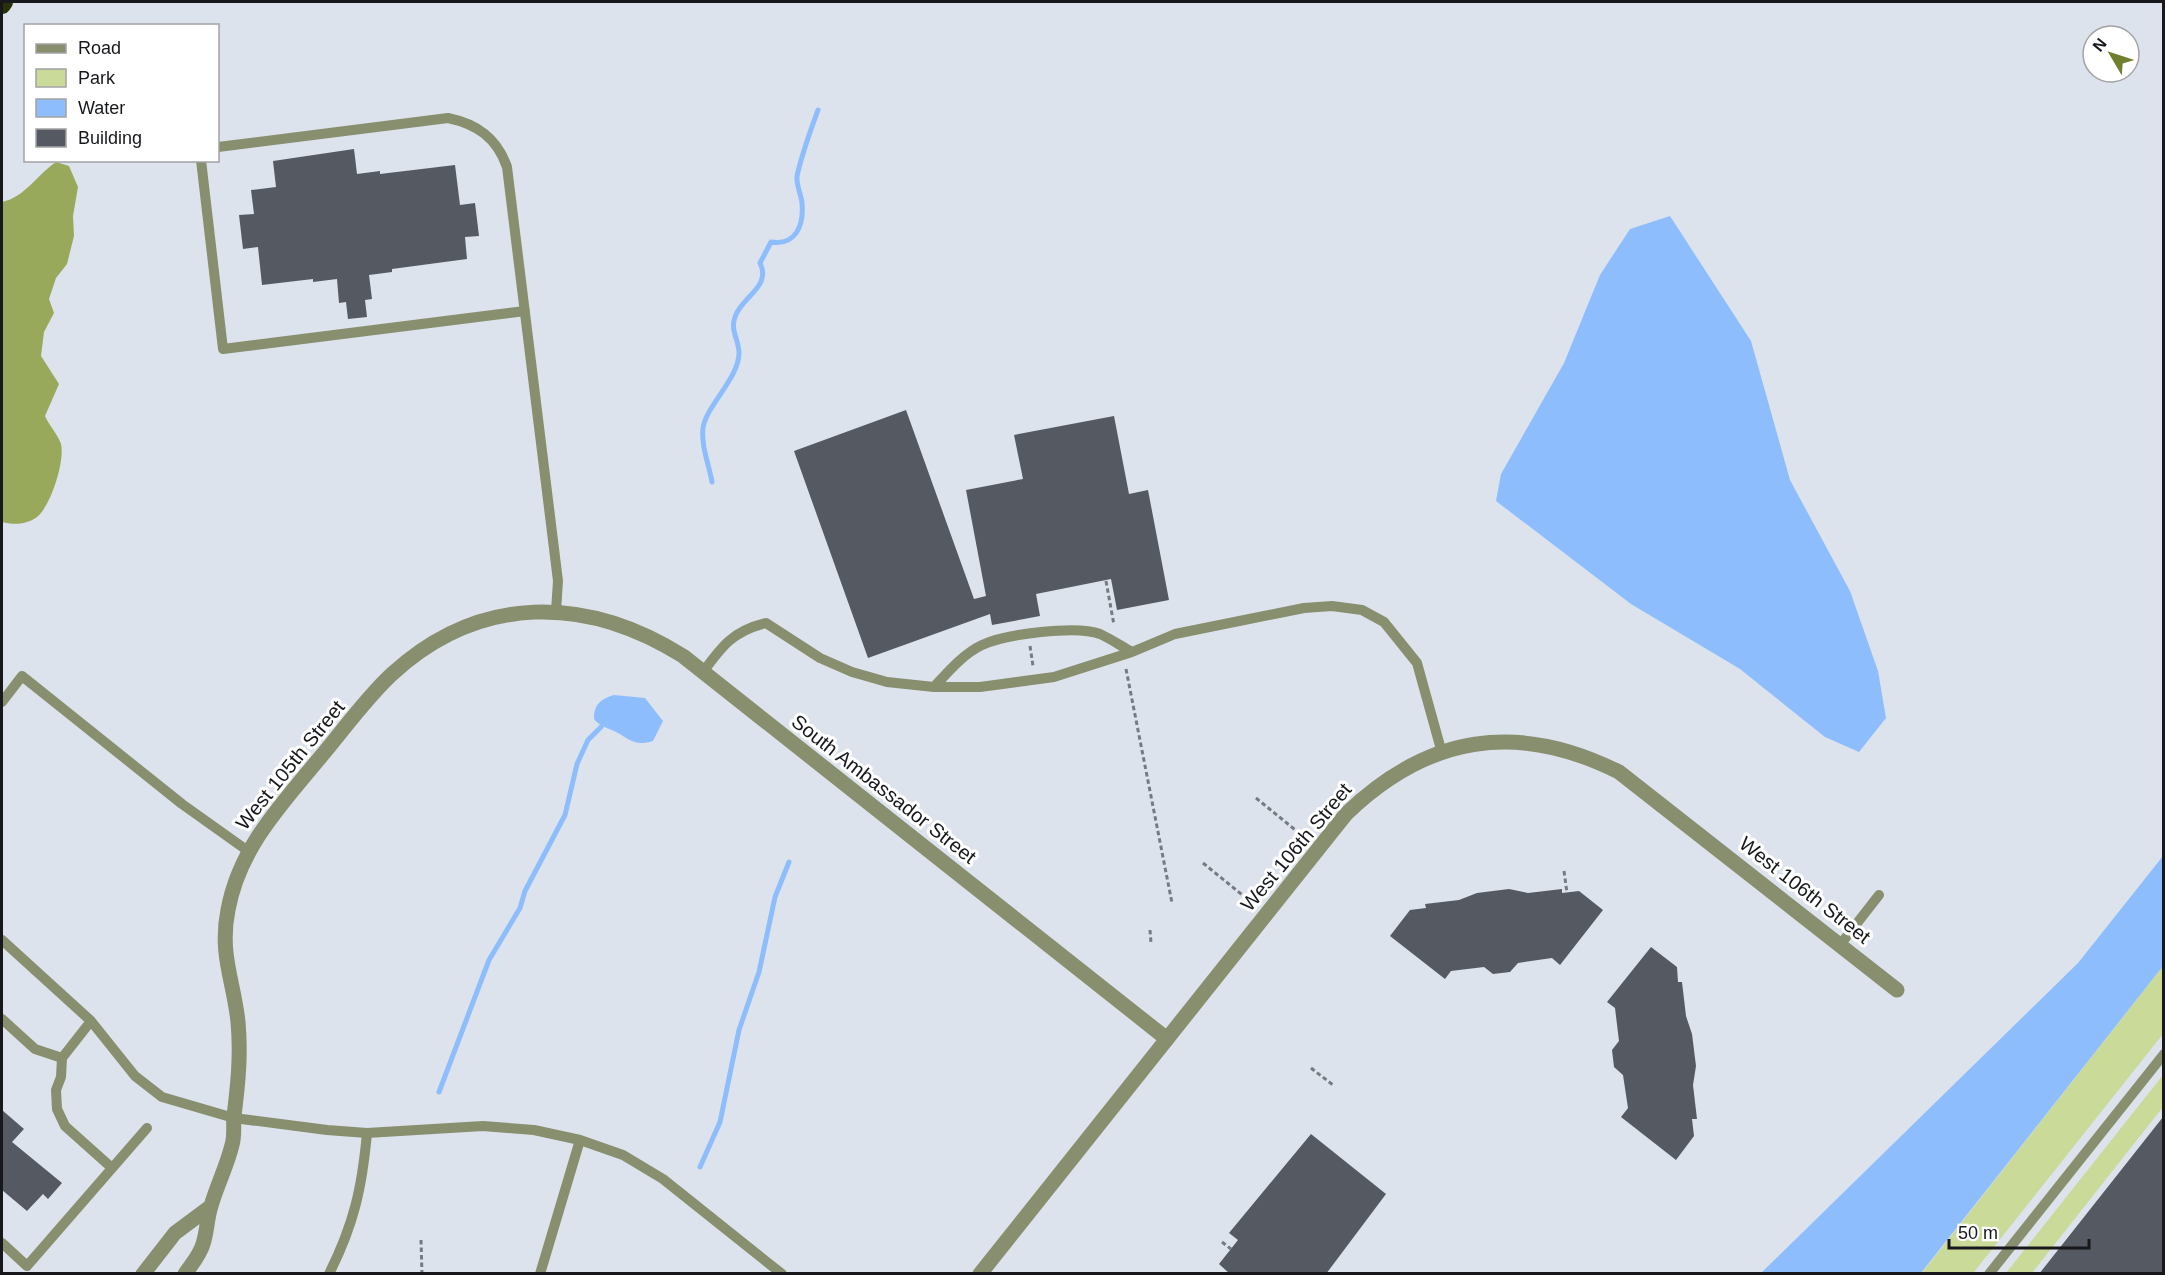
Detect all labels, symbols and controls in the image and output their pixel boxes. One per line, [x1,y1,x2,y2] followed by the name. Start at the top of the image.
[24,24,219,162] legend
[2081,24,2141,84] north arrow
[2089,35,2110,55] text: N
[78,38,121,58] text: Road
[78,68,116,88] text: Park
[78,98,125,118] text: Water
[78,128,142,148] text: Building
[231,696,349,834] street label: West 105th Street
[787,710,981,868] street label: South Ambassador Street
[1236,778,1356,915] street label: West 106th Street
[1735,832,1875,948] street label: West 106th Street
[1949,1212,2088,1250] scale bar
[1958,1223,1998,1243] text: 50 m

